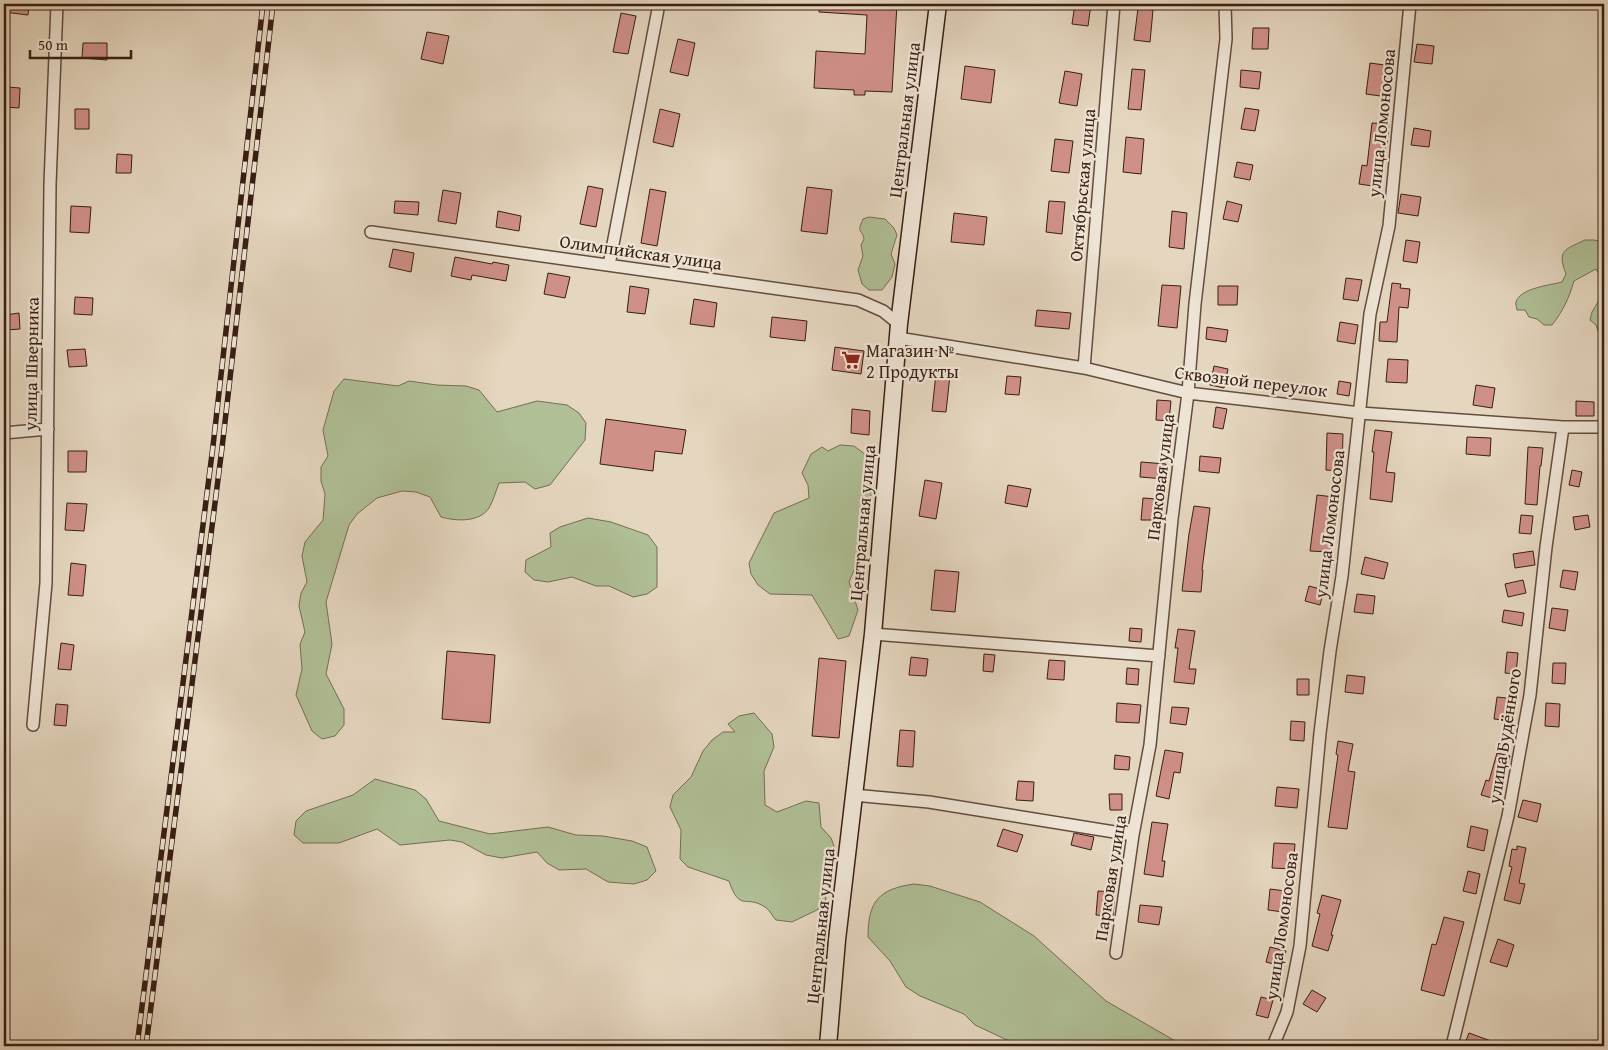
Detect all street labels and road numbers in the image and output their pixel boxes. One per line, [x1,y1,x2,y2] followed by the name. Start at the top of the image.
[881,40,927,199] street label: Центральная улица
[1360,47,1402,200] street label: улица Ломоносова
[1062,107,1102,263] street label: Октябрьская улица
[558,227,724,277] street label: Олимпийская улица
[16,297,46,432] street label: улица Шверника
[1173,358,1329,404] street label: Сквозной переулок
[1139,412,1181,542] street label: Парковая улица
[842,443,882,602] street label: Центральная улица
[1306,448,1352,601] street label: улица Ломоносова
[1480,666,1528,807] street label: улица Будённого
[1087,813,1133,943] street label: Парковая улица
[798,846,842,1005] street label: Центральная улица
[1257,850,1305,1003] street label: улица Ломоносова

